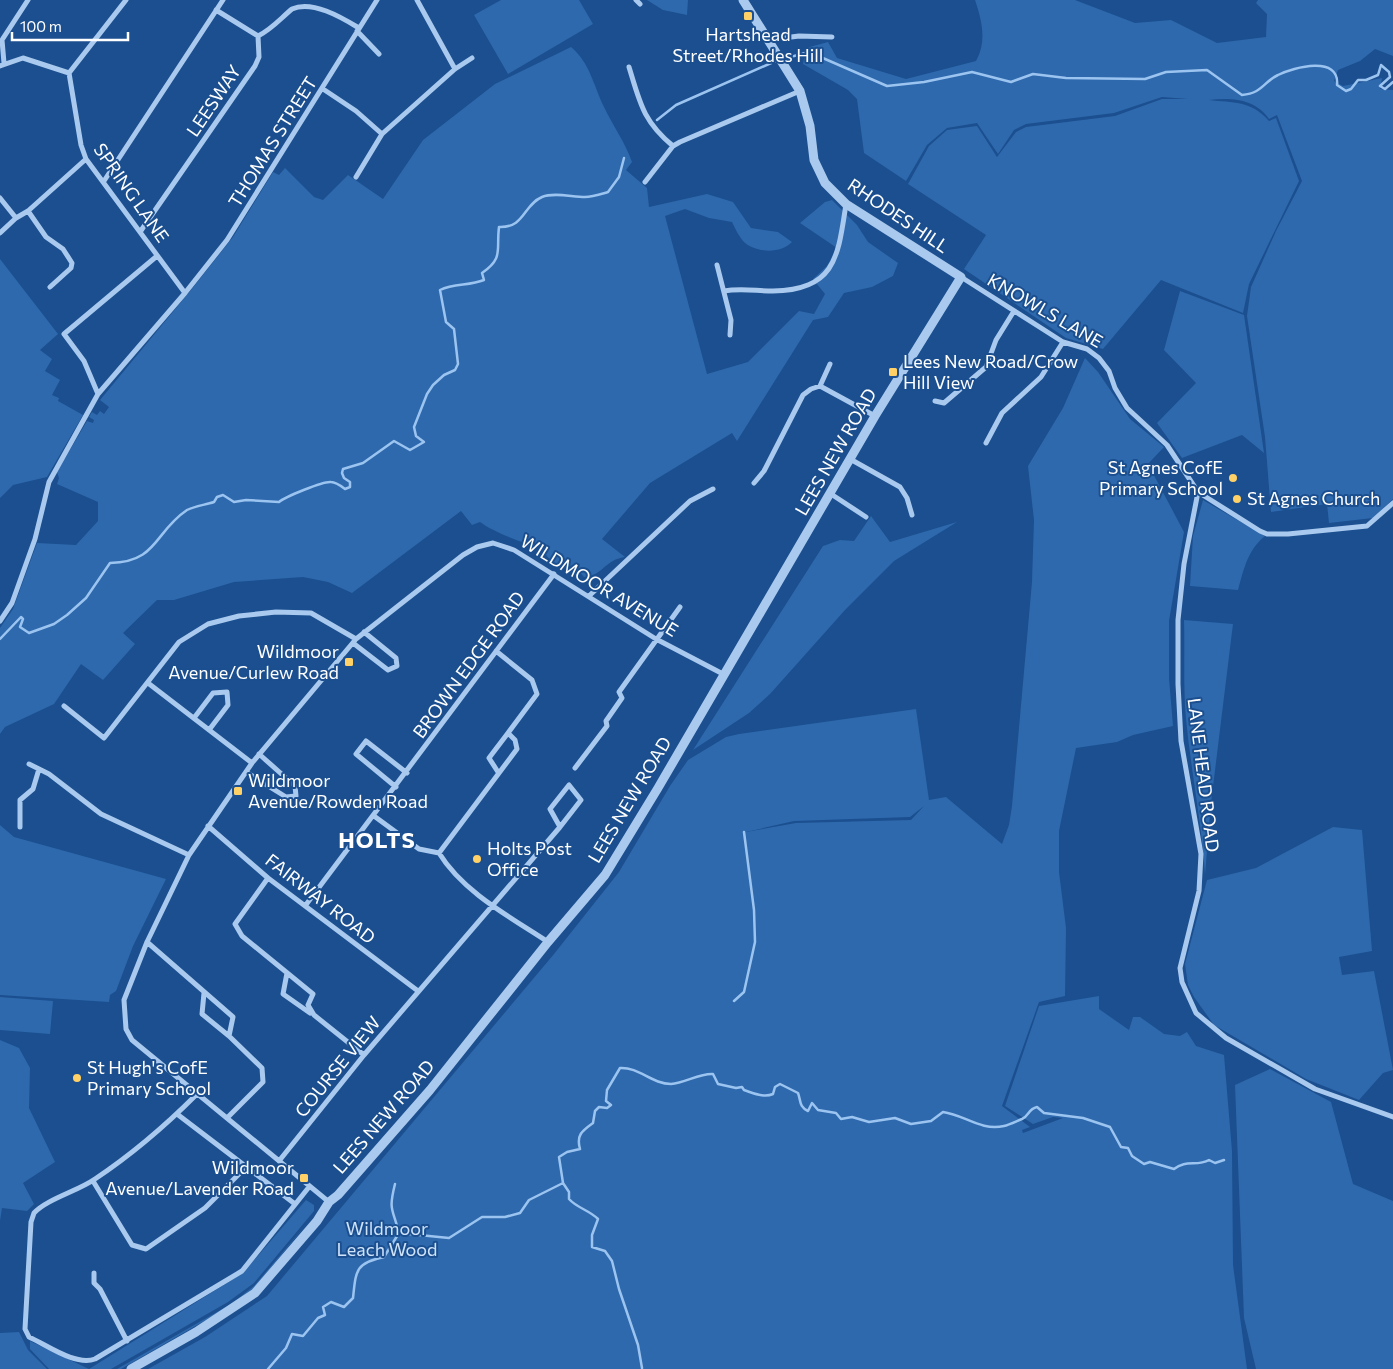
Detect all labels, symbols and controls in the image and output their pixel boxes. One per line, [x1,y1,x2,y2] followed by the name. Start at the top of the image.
[12,10,129,42] scale bar
[742,10,754,22] marker: Hartshead Street/Rhodes Hill
[20,17,62,35] text: 100 m
[673,23,823,66] place label: Hartshead Street/Rhodes Hill
[181,60,245,140] street label: LEESWAY
[223,72,321,211] street label: THOMAS STREET
[90,139,174,246] street label: SPRING LANE
[844,173,953,257] street label: RHODES HILL
[984,268,1107,352] street label: KNOWLS LANE
[903,350,1078,393] place label: Lees New Road/Crow Hill View
[887,366,899,378] marker: Lees New Road/Crow Hill View
[790,384,881,519] street label: LEES NEW ROAD
[1099,456,1223,499] place label: St Agnes CofE Primary School
[1227,472,1239,484] marker: St Agnes CofE Primary School
[1247,487,1380,509] place label: St Agnes Church
[1231,493,1243,505] marker: St Agnes Church
[517,529,682,641] street label: WILDMOOR AVENUE
[408,587,529,742] street label: BROWN EDGE ROAD
[168,640,339,683] place label: Wildmoor Avenue/Curlew Road
[343,656,355,668] marker: Wildmoor Avenue/Curlew Road
[1184,696,1224,853] street label: LANE HEAD ROAD
[583,732,675,867] street label: LEES NEW ROAD
[248,769,428,812] place label: Wildmoor Avenue/Rowden Road
[232,785,244,797] marker: Wildmoor Avenue/Rowden Road
[338,826,416,853] district label: HOLTS
[487,837,572,880] place label: Holts Post Office
[261,848,380,948] street label: FAIRWAY ROAD
[471,853,483,865] marker: Holts Post Office
[290,1012,385,1121] street label: COURSE VIEW
[328,1055,439,1178] street label: LEES NEW ROAD
[87,1056,211,1099] place label: St Hugh's CofE Primary School
[71,1072,83,1084] marker: St Hugh's CofE Primary School
[105,1156,294,1199] place label: Wildmoor Avenue/Lavender Road
[298,1172,310,1184] marker: Wildmoor Avenue/Lavender Road
[337,1217,437,1260] park label: Wildmoor Leach Wood

